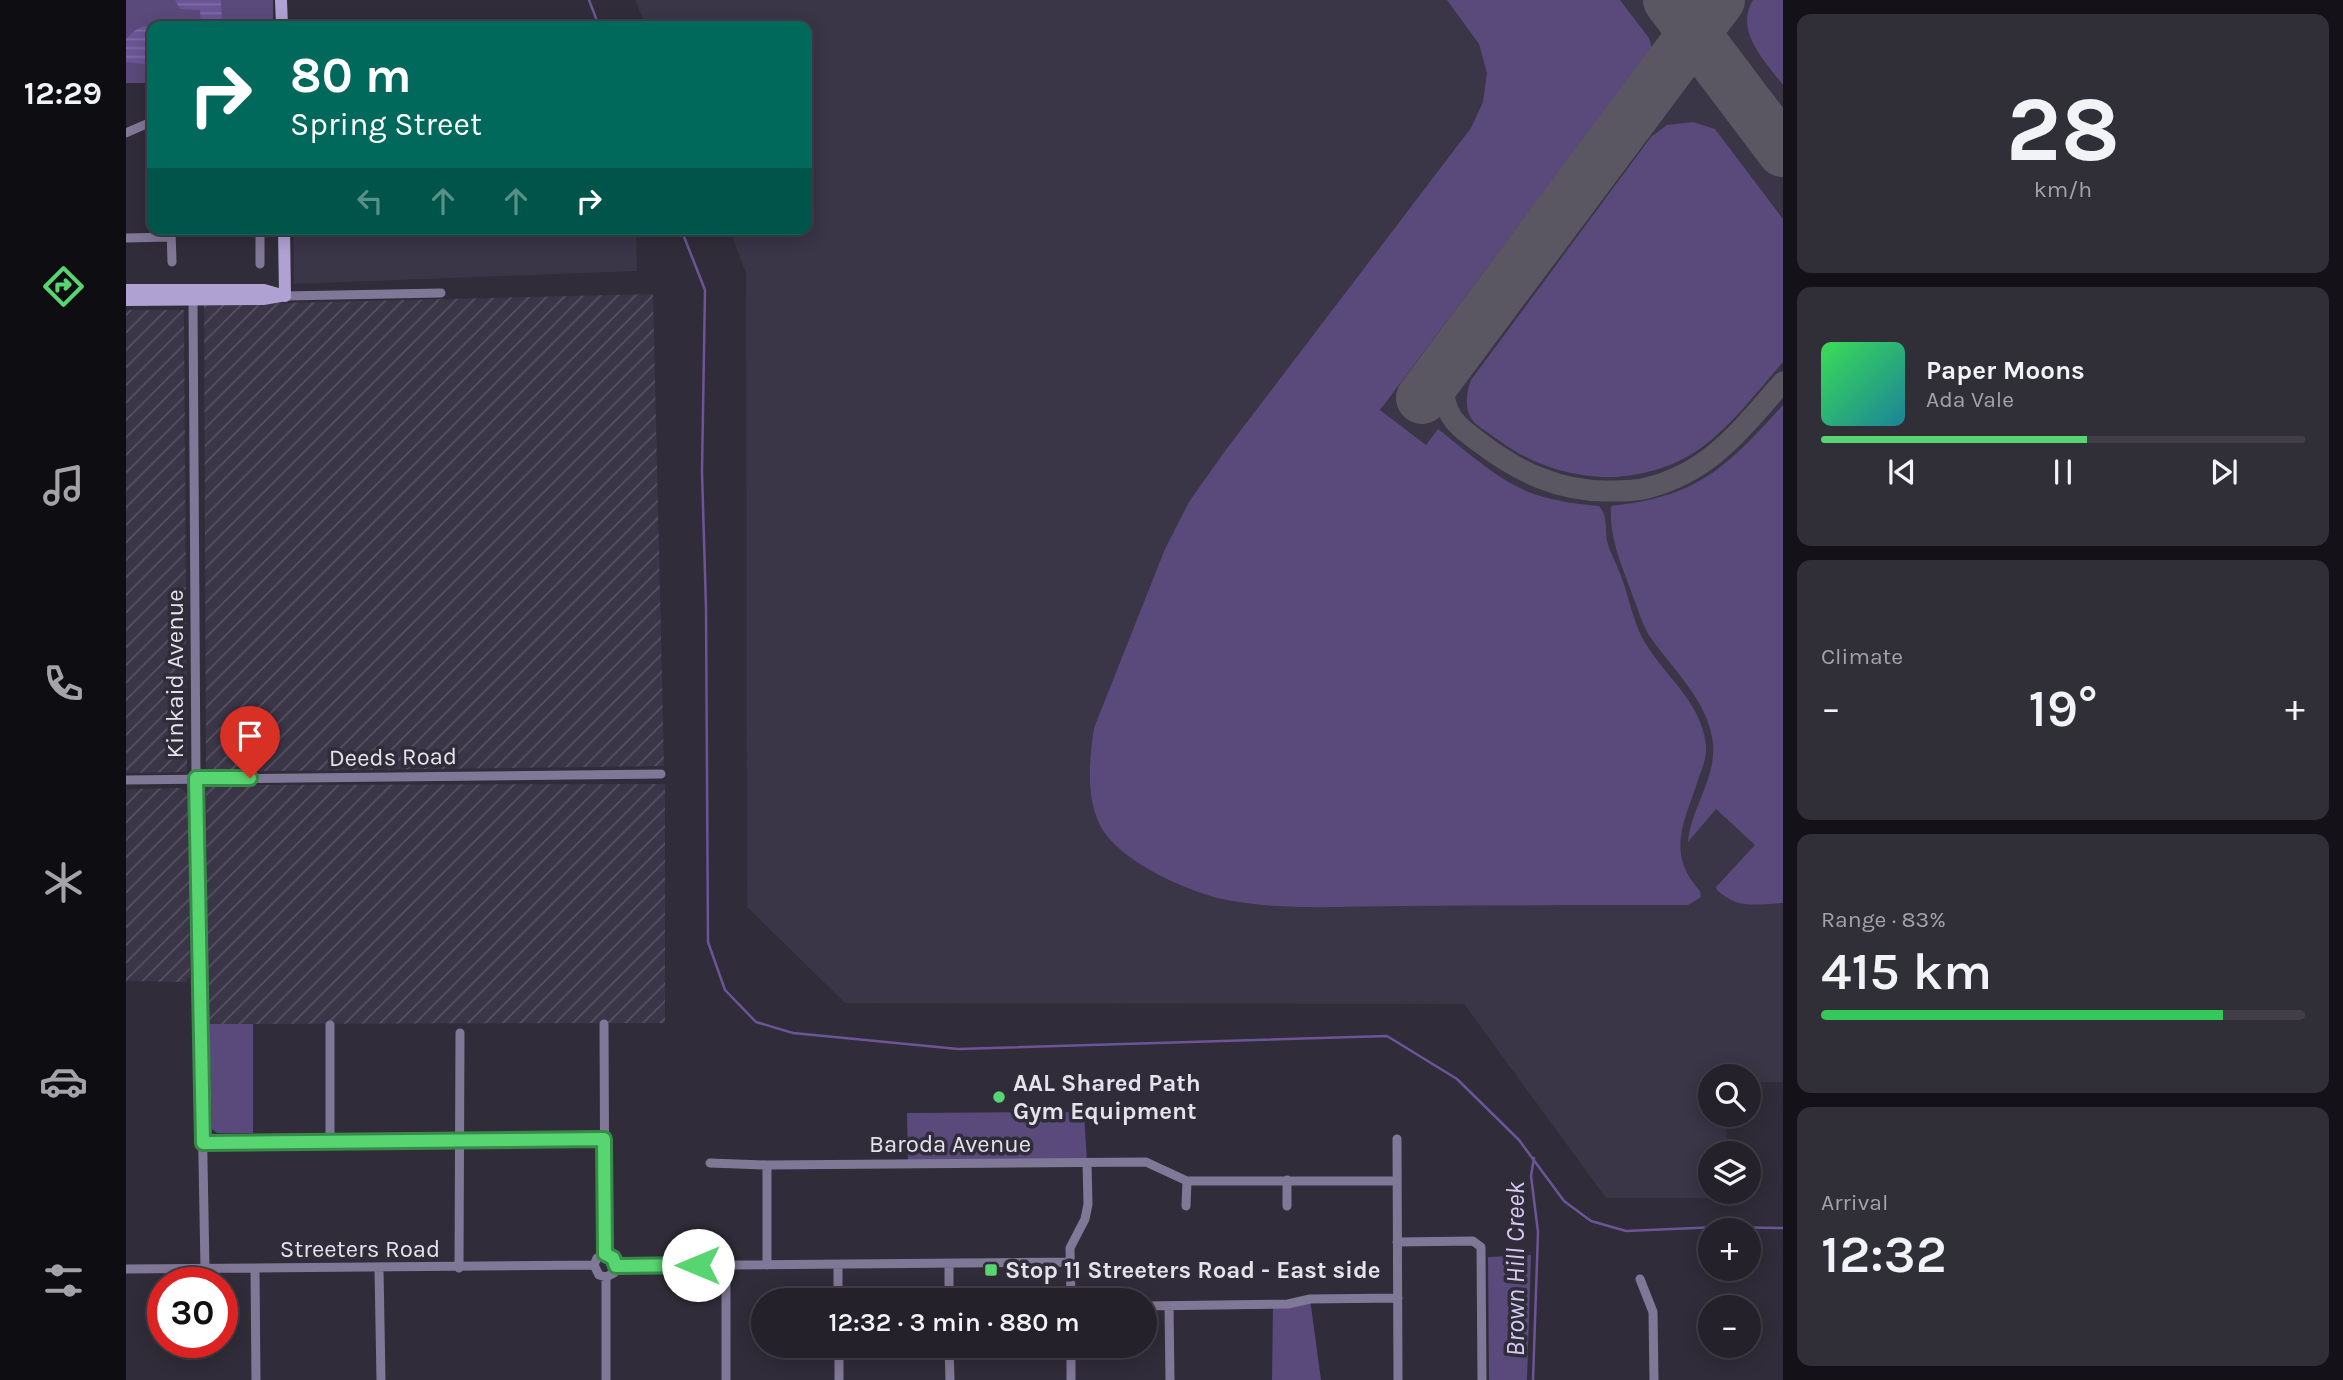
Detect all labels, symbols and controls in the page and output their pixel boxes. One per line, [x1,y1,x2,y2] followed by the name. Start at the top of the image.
[290,47,412,104] text: 80 m
[175,49,266,140] icon: right
[24,75,102,112] text: 12:29
[2006,77,2120,183] text: 28
[290,106,482,143] text: Spring Street
[2034,176,2092,203] text: km/h
[351,182,389,220] icon: left
[424,182,462,220] icon: ahead
[497,182,535,220] icon: ahead
[570,182,608,220] icon: right
[39,262,88,311] icon: directions
[1926,355,2085,386] text: Paper Moons
[1926,386,2014,413] text: Ada Vale
[1883,453,1921,491] icon: previous
[2044,453,2082,491] icon: pause
[2205,453,2243,491] icon: next
[39,461,88,510] icon: music
[161,589,189,759] street label: Kinkaid Avenue
[1821,643,1903,670] text: Climate
[39,659,88,708] icon: phone
[2029,678,2097,739] text: 19°
[1821,686,1841,731] text: −
[2285,686,2305,731] text: +
[220,706,280,778] pin
[231,717,269,755] icon: arrive
[329,742,457,772] street label: Deeds Road
[39,858,88,907] icon: climate
[1821,906,1946,933] text: Range · 83%
[1821,941,1992,1002] text: 415 km
[39,1057,88,1106] icon: car
[1698,1064,1761,1358] map controls
[1698,1064,1761,1127] button: search
[1013,1069,1201,1125] place label: AAL Shared Path Gym Equipment
[991,1089,1007,1105] marker: AAL Shared Path Gym Equipment
[869,1130,1031,1158] street label: Baroda Avenue
[1698,1141,1761,1204] button: layers
[1500,1181,1531,1356] water label: Brown Hill Creek
[1821,1189,1888,1216] text: Arrival
[1698,1218,1761,1281] button: +
[1821,1224,1947,1285] text: 12:32
[661,1228,735,1302] position arrow
[280,1235,440,1263] street label: Streeters Road
[39,1256,88,1305] icon: filters
[1005,1256,1380,1284] place label: Stop 11 Streeters Road - East side
[983,1262,999,1278] marker: Stop 11 Streeters Road - East side
[147,1267,238,1358] speed limit sign: 30
[1698,1295,1761,1358] button: −
[828,1307,1080,1338] text: 12:32 · 3 min · 880 m

